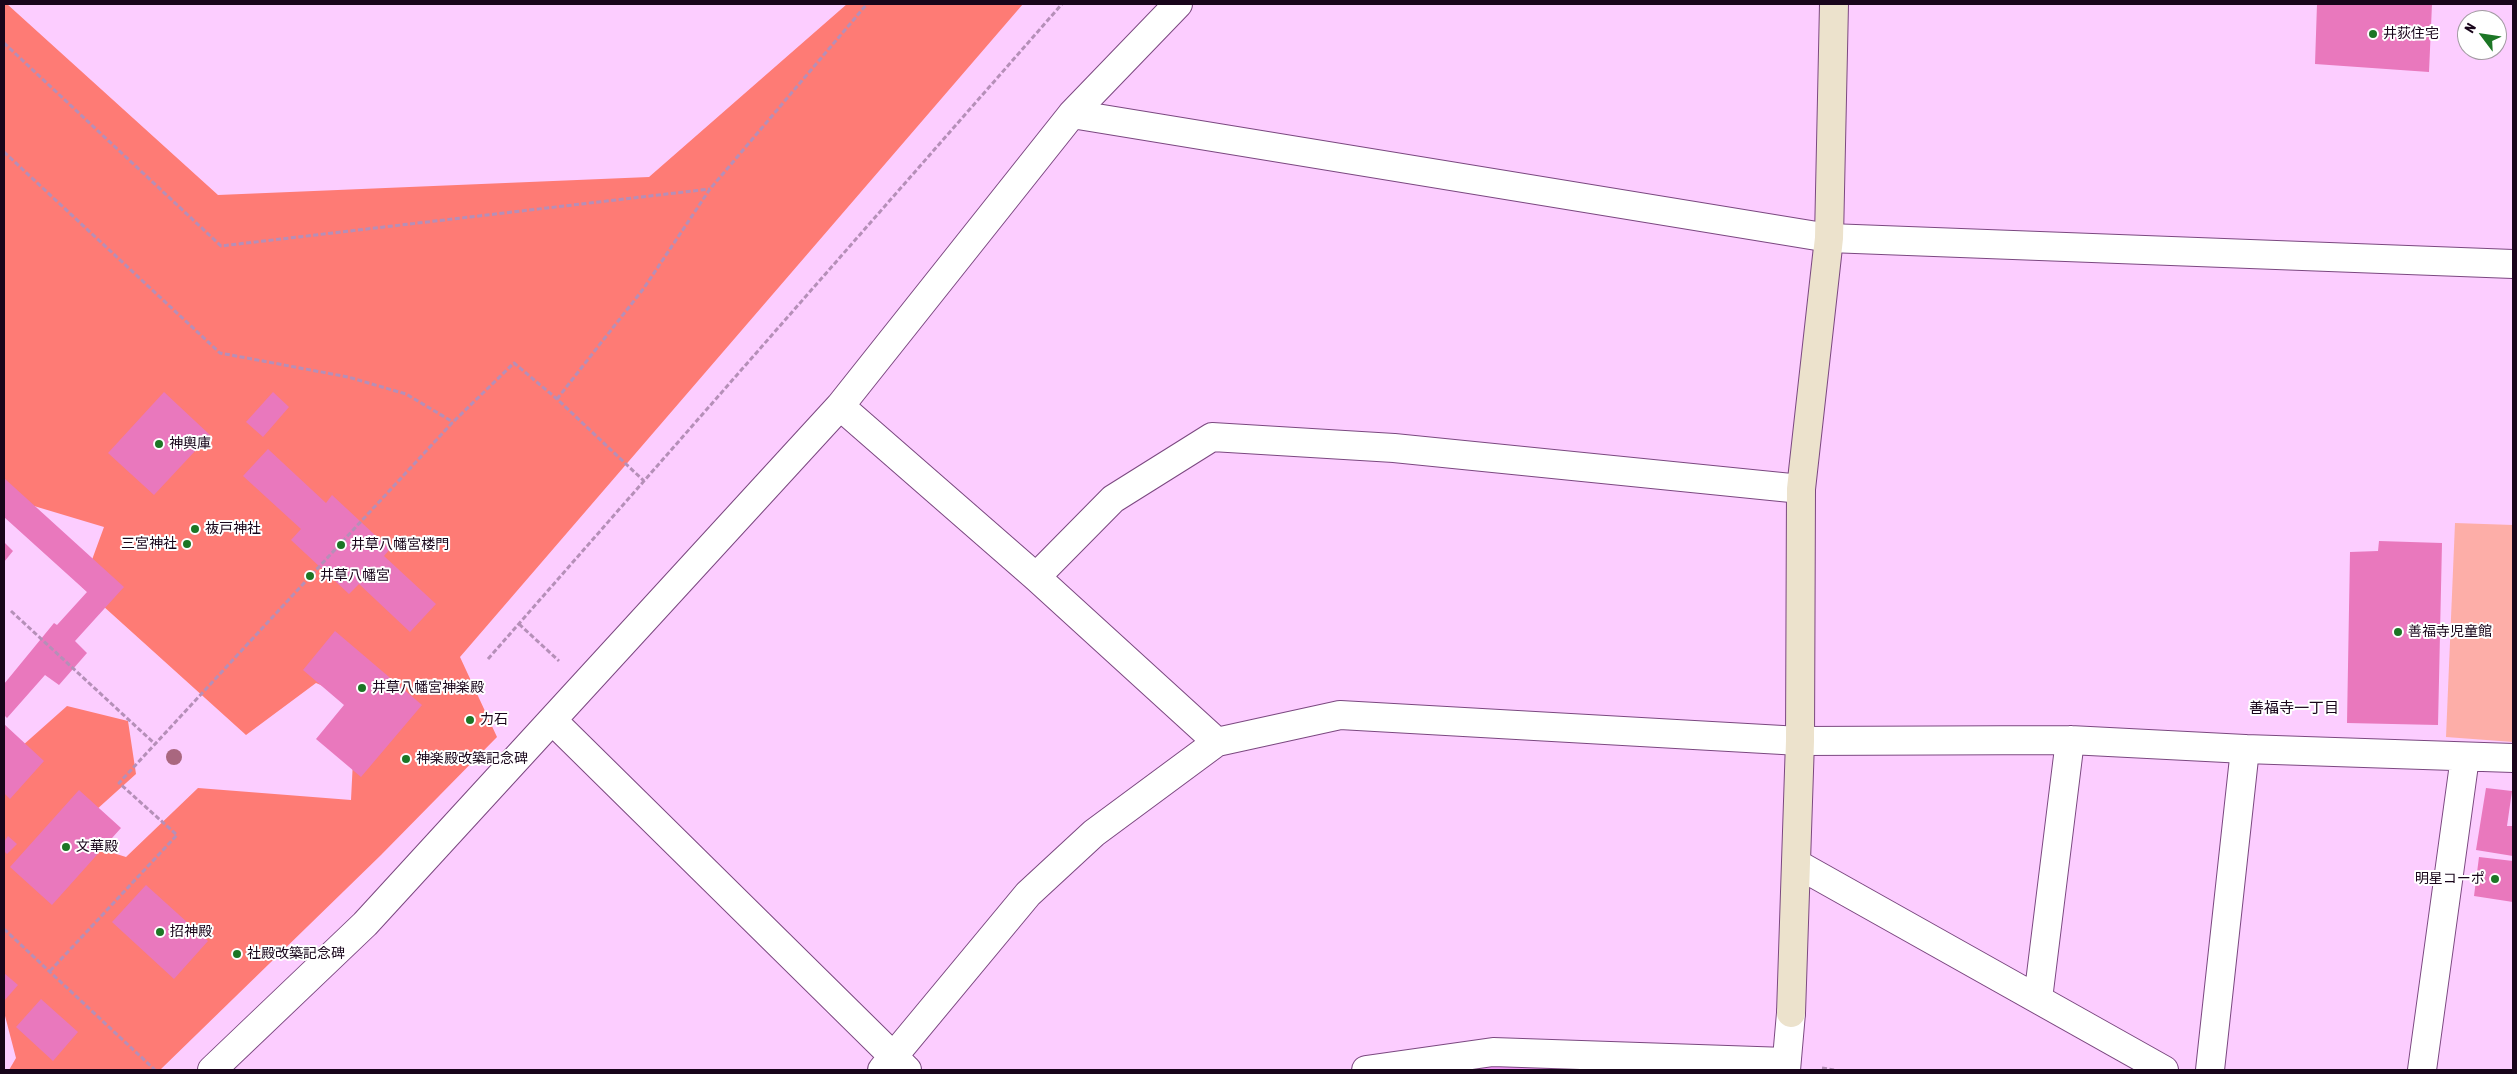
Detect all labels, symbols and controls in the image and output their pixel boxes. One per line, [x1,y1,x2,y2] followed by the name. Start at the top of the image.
[2457,10,2507,60] north arrow
[2461,20,2479,35] text: N
[2383,26,2439,42] place label: 井荻住宅
[2367,28,2379,40] marker: 井荻住宅
[169,436,211,452] place label: 神輿庫
[153,438,165,450] marker: 神輿庫
[205,521,261,537] place label: 鿆戸神社
[189,523,201,535] marker: 鿆戸神社
[121,536,177,552] place label: 三宮神社
[351,537,449,553] place label: 井草八幡宮楼門
[181,538,193,550] marker: 三宮神社
[335,539,347,551] marker: 井草八幡宮楼門
[320,568,390,584] place label: 井草八幡宮
[304,570,316,582] marker: 井草八幡宮
[2408,624,2492,640] place label: 善福寺児童館
[2392,626,2404,638] marker: 善福寺児童館
[372,680,484,696] place label: 井草八幡宮神楽殿
[356,682,368,694] marker: 井草八幡宮神楽殿
[2249,699,2339,717] district label: 善福寺一丁目
[480,712,508,728] place label: 力石
[464,714,476,726] marker: 力石
[416,751,528,767] place label: 神楽殿改築記念碑
[400,753,412,765] marker: 神楽殿改築記念碑
[76,839,118,855] place label: 文華殿
[60,841,72,853] marker: 文華殿
[2415,871,2485,887] place label: 明星コーポ
[2489,873,2501,885] marker: 明星コーポ
[170,924,212,940] place label: 招神殿
[154,926,166,938] marker: 招神殿
[247,946,345,962] place label: 社殿改築記念碑
[231,948,243,960] marker: 社殿改築記念碑

